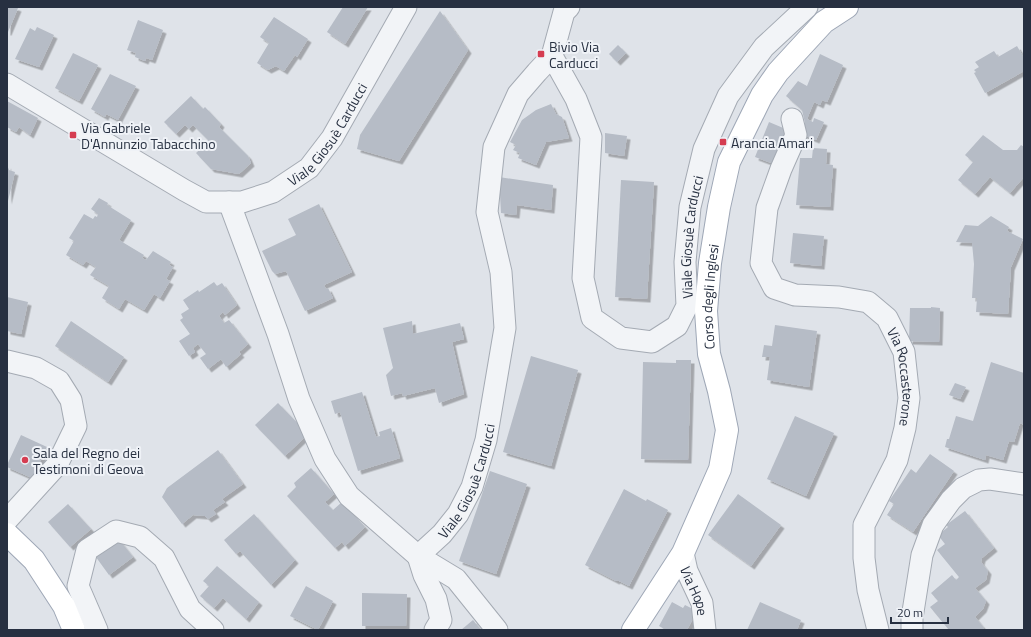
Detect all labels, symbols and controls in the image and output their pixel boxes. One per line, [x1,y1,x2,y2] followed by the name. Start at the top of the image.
[549,36,599,73] place label: Bivio Via Carducci
[536,49,546,59] marker: Bivio Via Carducci
[283,79,372,190] street label: Viale Giosuè Carducci
[81,117,216,154] place label: Via Gabriele D'Annunzio Tabacchino
[68,130,78,140] marker: Via Gabriele D'Annunzio Tabacchino
[731,132,813,153] place label: Arancia Amari
[718,137,728,147] marker: Arancia Amari
[674,173,708,299] street label: Viale Giosuè Carducci
[695,242,723,350] street label: Corso degli Inglesi
[883,323,920,428] street label: Via Roccasterone
[432,422,499,543] street label: Viale Giosuè Carducci
[33,442,144,479] place label: Sala del Regno dei Testimoni di Geova
[20,455,30,465] marker: Sala del Regno dei Testimoni di Geova
[676,564,714,617] street label: Via Hope
[891,599,948,625] scale bar
[897,603,923,622] text: 20 m

